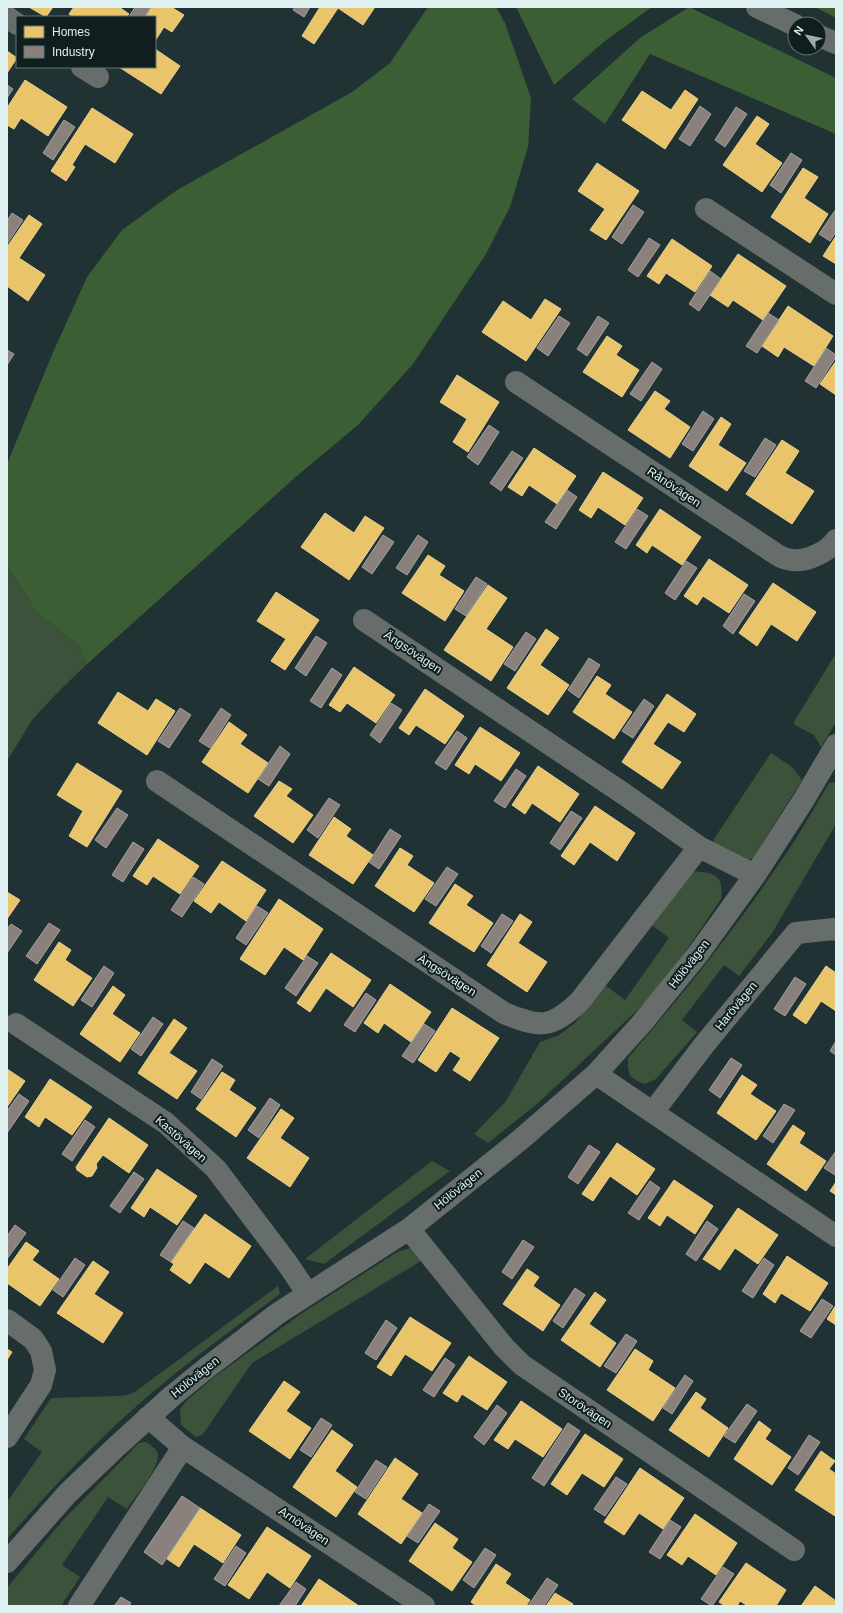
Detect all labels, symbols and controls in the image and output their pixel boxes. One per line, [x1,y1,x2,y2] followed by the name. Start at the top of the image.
[16,16,156,68] legend
[787,16,827,56] north arrow
[791,24,806,37] text: N
[52,25,90,39] text: Homes
[52,45,95,59] text: Industry
[645,464,703,510] street label: Rånövägen
[381,628,445,676] street label: Ängsövägen
[666,937,712,991] street label: Hölövägen
[415,951,479,999] street label: Ängsövägen
[712,979,760,1033] street label: Harövägen
[152,1113,210,1165] street label: Kastövägen
[431,1166,485,1212] street label: Hölövägen
[168,1354,222,1400] street label: Hölövägen
[556,1385,614,1431] street label: Storövägen
[276,1504,332,1548] street label: Arnövägen

